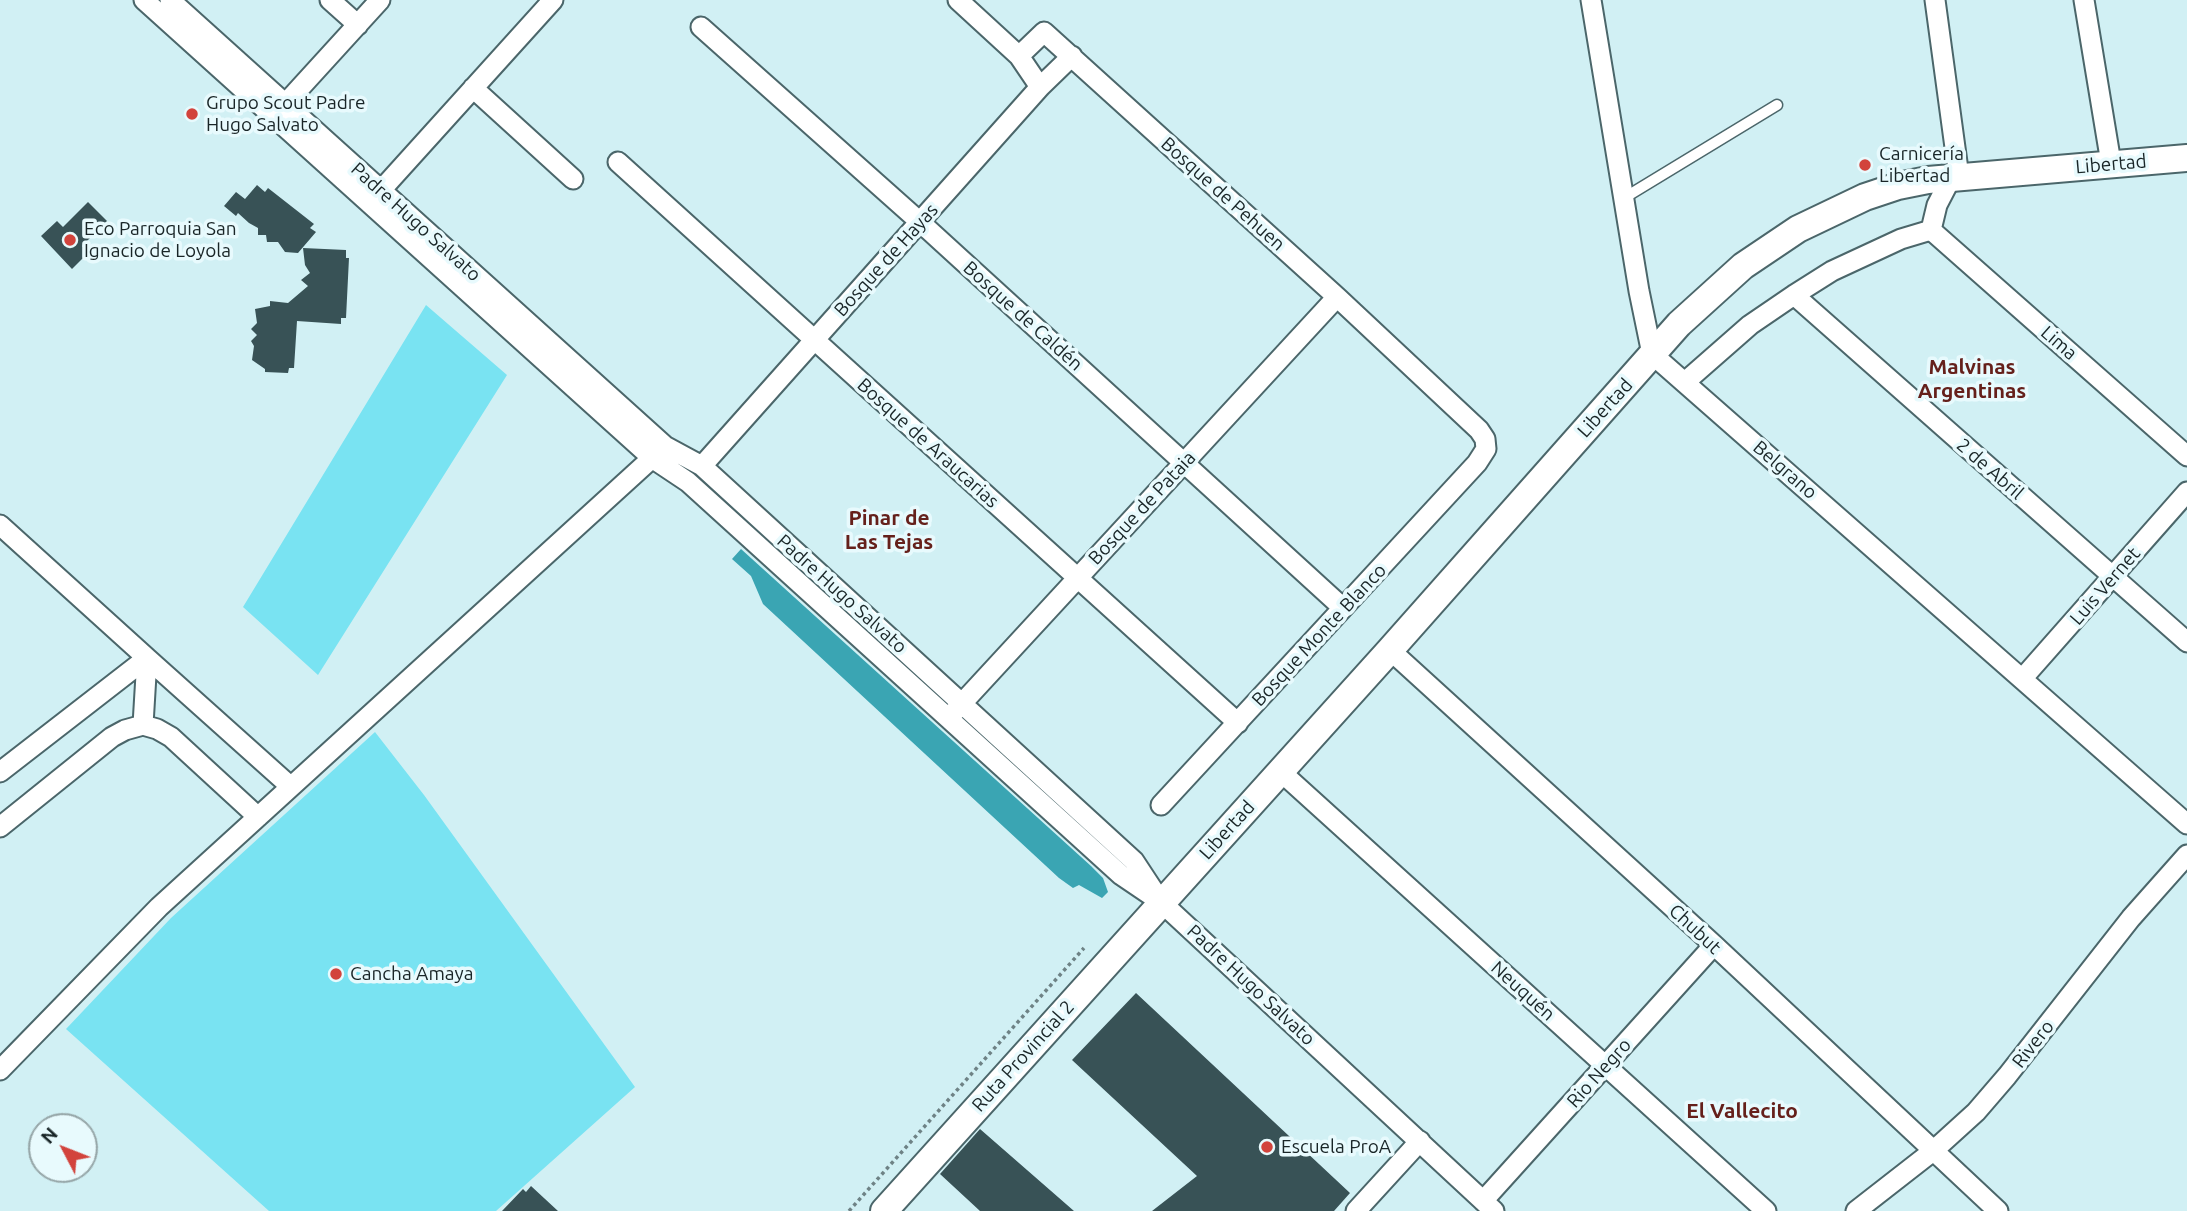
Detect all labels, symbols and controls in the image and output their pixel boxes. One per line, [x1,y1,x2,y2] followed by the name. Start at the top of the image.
[206,92,365,136] place label: Grupo Scout Padre Hugo Salvato
[184,106,200,122] marker: Grupo Scout Padre Hugo Salvato
[1156,132,1290,256] street label: Bosque de Pehuen
[1879,143,1964,187] place label: Carnicería Libertad
[2074,150,2148,178] street label: Libertad
[1857,157,1873,173] marker: Carnicería Libertad
[346,158,486,286] street label: Padre Hugo Salvato
[829,199,943,321] street label: Bosque de Hayas
[84,218,237,262] place label: Eco Parroquia San Ignacio de Loyola
[62,232,78,248] marker: Eco Parroquia San Ignacio de Loyola
[959,256,1087,376] street label: Bosque de Caldén
[2036,321,2082,365] street label: Lima
[1918,354,2026,404] district label: Malvinas Argentinas
[852,373,1004,513] street label: Bosque de Araucarias
[1573,374,1637,442] street label: Libertad
[1952,434,2028,504] street label: 2 de Abril
[1748,436,1822,504] street label: Belgrano
[1084,447,1200,569] street label: Bosque de Pataia
[845,505,933,555] district label: Pinar de Las Tejas
[772,530,912,658] street label: Padre Hugo Salvato
[2065,542,2145,630] street label: Luis Vernet
[1247,559,1391,711] street label: Bosque Monte Blanco
[1195,796,1259,864] street label: Libertad
[1664,899,1726,959] street label: Chubut
[1182,920,1320,1050] street label: Padre Hugo Salvato
[1486,956,1560,1026] street label: Neuquén
[350,963,473,985] place label: Cancha Amaya
[328,966,344,982] marker: Cancha Amaya
[967,996,1079,1116] street label: Ruta Provincial 2
[2007,1016,2059,1072] street label: Rivero
[1562,1034,1636,1112] street label: Rio Negro
[1686,1098,1798,1124] district label: El Vallecito
[28,1113,98,1183] north arrow
[36,1123,62,1148] text: N
[1281,1136,1391,1158] place label: Escuela ProA
[1259,1139,1275,1155] marker: Escuela ProA

